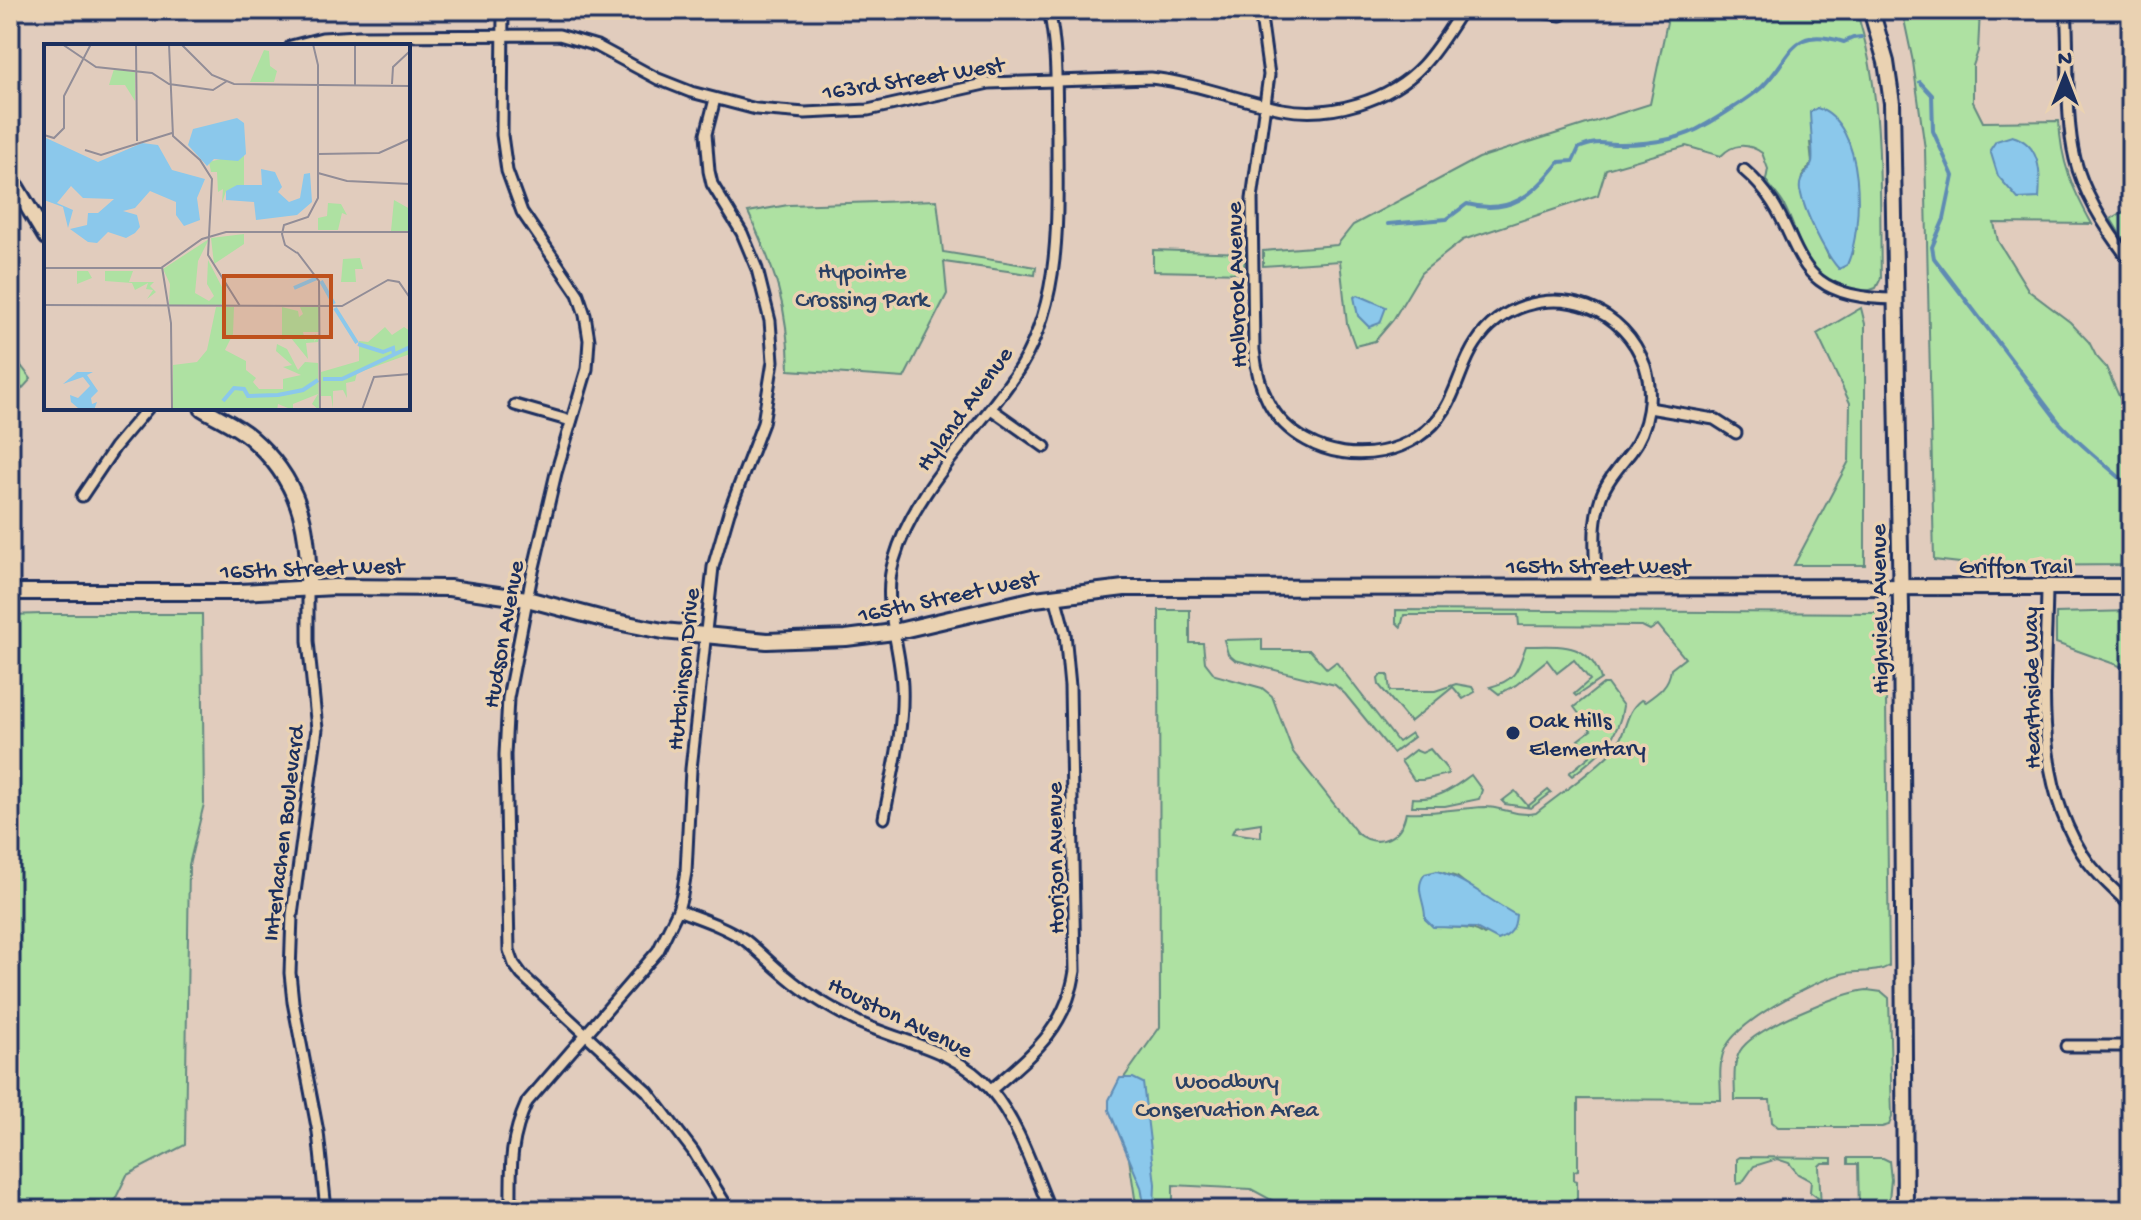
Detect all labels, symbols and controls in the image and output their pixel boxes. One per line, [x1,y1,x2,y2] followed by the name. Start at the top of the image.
[2025,36,2105,116] north arrow
[44,44,410,410] inset map
[2058,47,2072,73] text: N
[820,51,1009,109] street label: 163rd Street West
[1221,201,1256,368] street label: Holbrook Avenue
[795,259,931,316] park label: Hypointe Crossing Park
[911,341,1021,478] street label: Hyland Avenue
[1866,523,1897,694] street label: Highview Avenue
[219,553,407,588] street label: 165th Street West
[1505,554,1692,583] street label: 165th Street West
[1959,554,2073,583] street label: Griffon Trail
[478,558,533,711] street label: Hudson Avenue
[855,565,1044,632] street label: 165th Street West
[663,586,708,752] street label: Hutchinson Drive
[2018,606,2049,769] street label: Hearthside Way
[1529,708,1646,765] place label: Oak Hills Elementary
[258,722,313,943] street label: Interlachen Boulevard
[1504,724,1522,742] marker: Oak Hills Elementary
[1042,781,1073,934] street label: Horizon Avenue
[822,972,977,1067] street label: Houston Avenue
[1135,1069,1319,1126] park label: Woodbury Conservation Area

